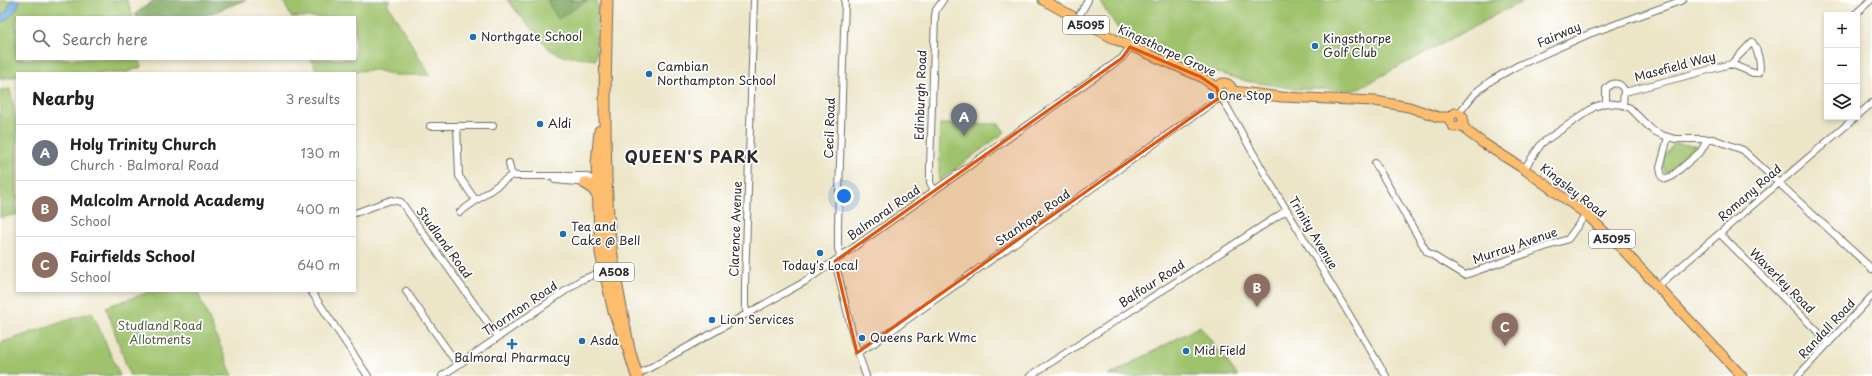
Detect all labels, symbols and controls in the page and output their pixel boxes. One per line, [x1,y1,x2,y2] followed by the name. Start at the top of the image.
[1824,12,1860,120] map controls
[1824,12,1860,48] button: +
[16,16,356,60] search box
[1063,16,1109,34] road number: A5095
[1534,17,1583,51] street label: Fairway
[1115,19,1219,81] street label: Kingsthorpe Grove
[30,27,52,49] icon: search
[62,27,148,50] text: Search here
[481,27,582,45] place label: Northgate School
[1323,29,1391,61] place label: Kingsthorpe Golf Club
[468,32,478,42] marker: Northgate School
[1310,41,1320,51] marker: Kingsthorpe Golf Club
[1632,46,1718,86] street label: Masefield Way
[1824,48,1860,84] button: −
[909,49,931,140] street label: Edinburgh Road
[657,57,776,89] place label: Cambian Northampton School
[644,69,654,79] marker: Cambian Northampton School
[1824,84,1860,120] button: layers
[32,85,94,111] text: Nearby
[1219,86,1272,104] place label: One Stop
[286,89,340,108] text: 3 results
[1206,91,1216,101] marker: One Stop
[819,97,839,159] street label: Cecil Road
[951,103,977,136] pin: A
[548,114,571,132] place label: Aldi
[535,119,545,129] marker: Aldi
[70,132,217,155] text: Holy Trinity Church
[40,143,50,162] text: A
[301,143,340,162] text: 130 m
[625,144,759,168] district label: QUEEN'S PARK
[70,155,219,174] text: Church · Balmoral Road
[1537,159,1610,222] street label: Kingsley Road
[1714,160,1785,225] street label: Romany Road
[724,180,746,277] street label: Clarence Avenue
[843,180,924,244] street label: Balmoral Road
[991,185,1074,250] street label: Stanhope Road
[834,186,854,206] your location
[70,188,264,211] text: Malcolm Arnold Academy
[1285,192,1343,273] street label: Trinity Avenue
[41,199,49,218] text: B
[297,199,340,218] text: 400 m
[413,203,477,282] street label: Studland Road
[70,211,111,230] text: School
[571,217,640,249] place label: Tea and Cake @ Bell
[1470,222,1560,268] street label: Murray Avenue
[558,229,568,239] marker: Tea and Cake @ Bell
[1589,230,1635,248] road number: A5095
[70,244,195,267] text: Fairfields School
[1746,244,1819,317] street label: Waverley Road
[815,248,825,258] marker: Today's Local
[40,255,50,274] text: C
[297,255,340,274] text: 640 m
[1115,255,1188,311] street label: Balfour Road
[782,256,858,274] place label: Today's Local
[594,263,634,281] road number: A508
[70,267,111,286] text: School
[1244,274,1270,307] pin: B
[478,276,561,340] street label: Thornton Road
[1794,294,1859,362] street label: Randall Road
[720,310,794,328] place label: Lion Services
[1492,313,1518,346] pin: C
[707,315,717,325] marker: Lion Services
[118,316,202,348] park label: Studland Road Allotments
[870,328,977,346] place label: Queens Park Wmc
[590,331,619,349] place label: Asda
[857,333,867,343] marker: Queens Park Wmc
[577,336,587,346] marker: Asda
[507,339,517,349] marker: Balmoral Pharmacy
[1194,341,1246,359] place label: Mid Field
[1181,346,1191,356] marker: Mid Field
[454,348,570,366] place label: Balmoral Pharmacy

